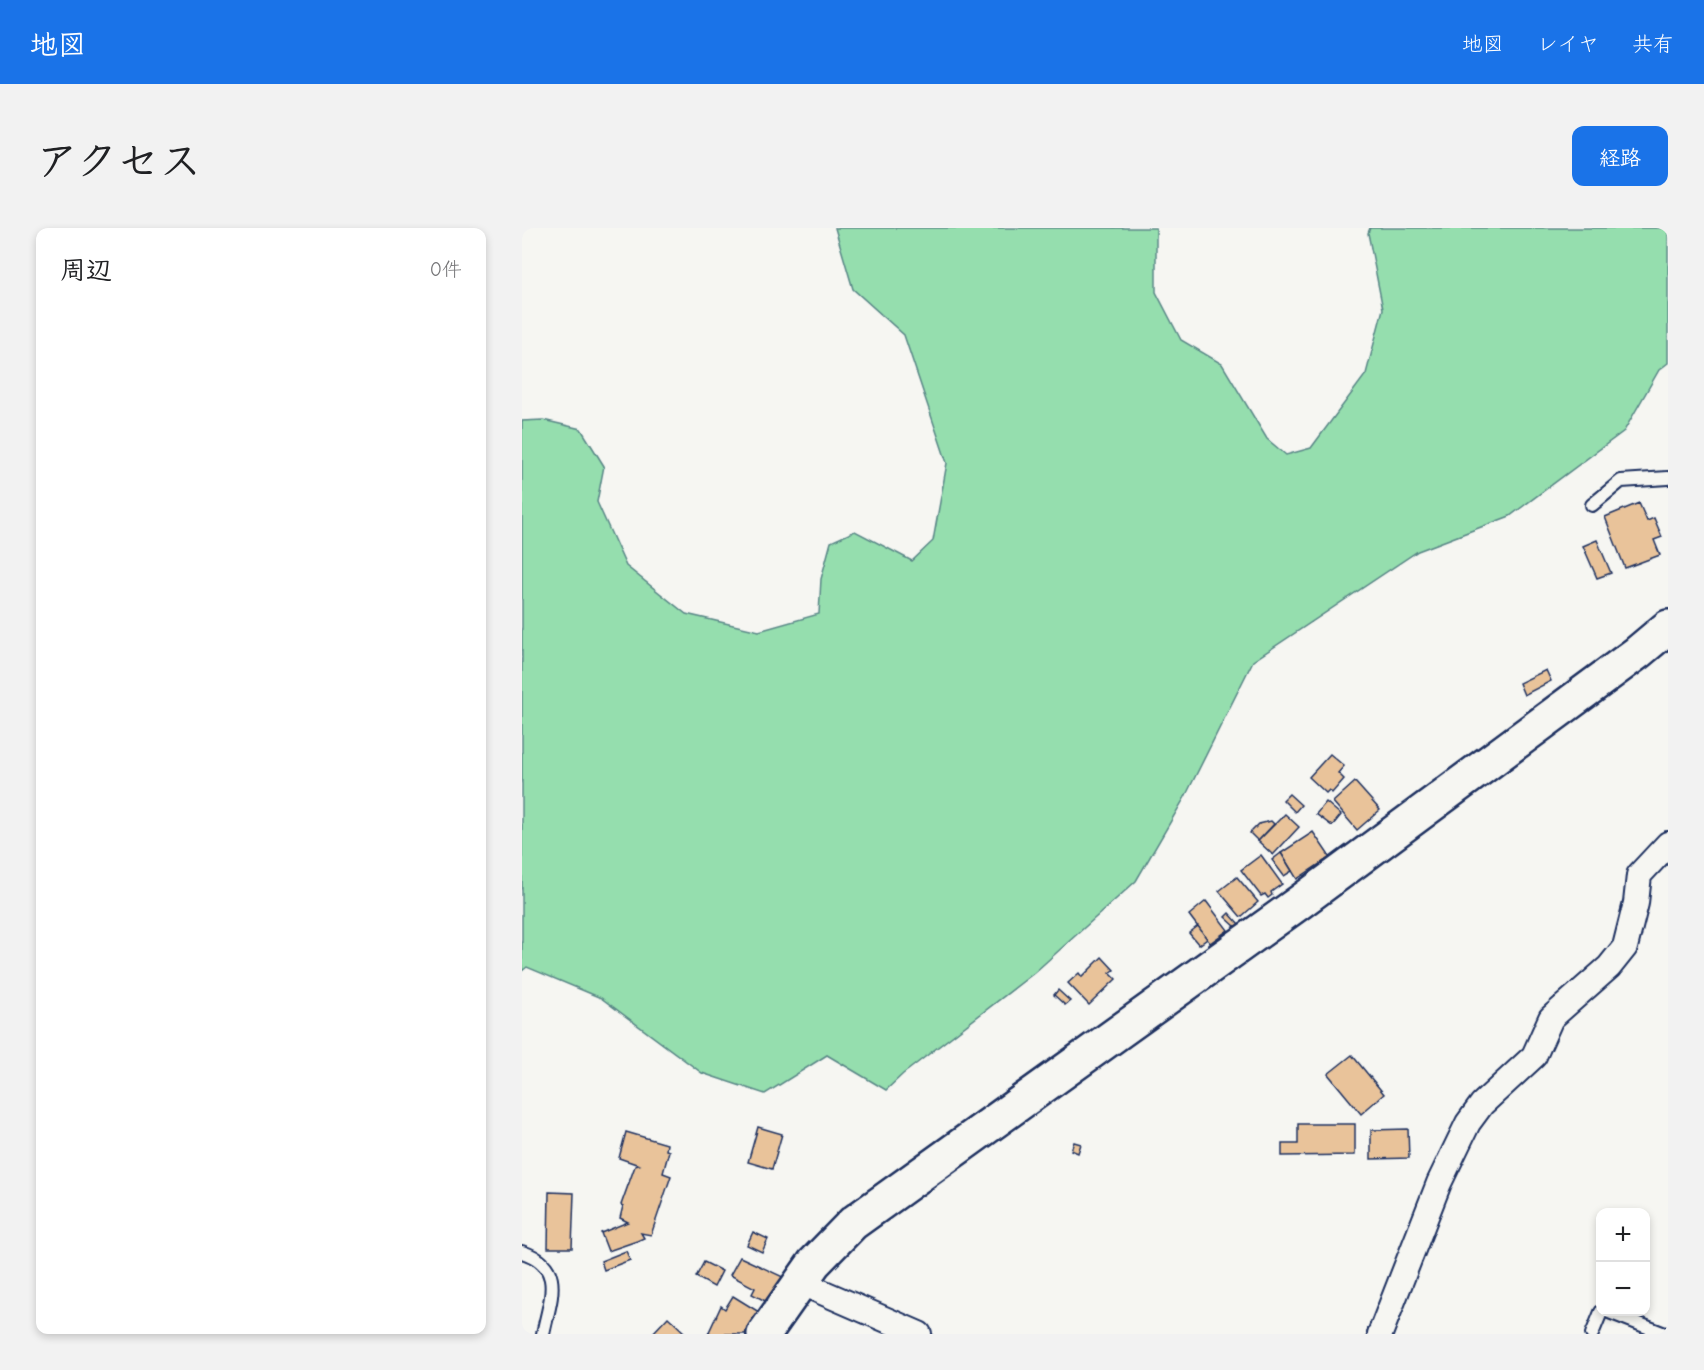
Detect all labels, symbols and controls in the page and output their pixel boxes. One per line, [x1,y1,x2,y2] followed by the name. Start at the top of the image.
[30,29,86,61] text: 地図
[1462,32,1504,56] text: 地図
[1537,32,1599,56] text: レイヤ
[1632,32,1674,56] text: 共有
[1572,126,1668,186] button: 経路
[36,137,201,186] text: アクセス
[60,256,112,286] text: 周辺
[430,258,462,281] text: 0件
[1596,1208,1650,1316] map controls
[1596,1208,1650,1262] button: +
[1596,1262,1650,1316] button: −

